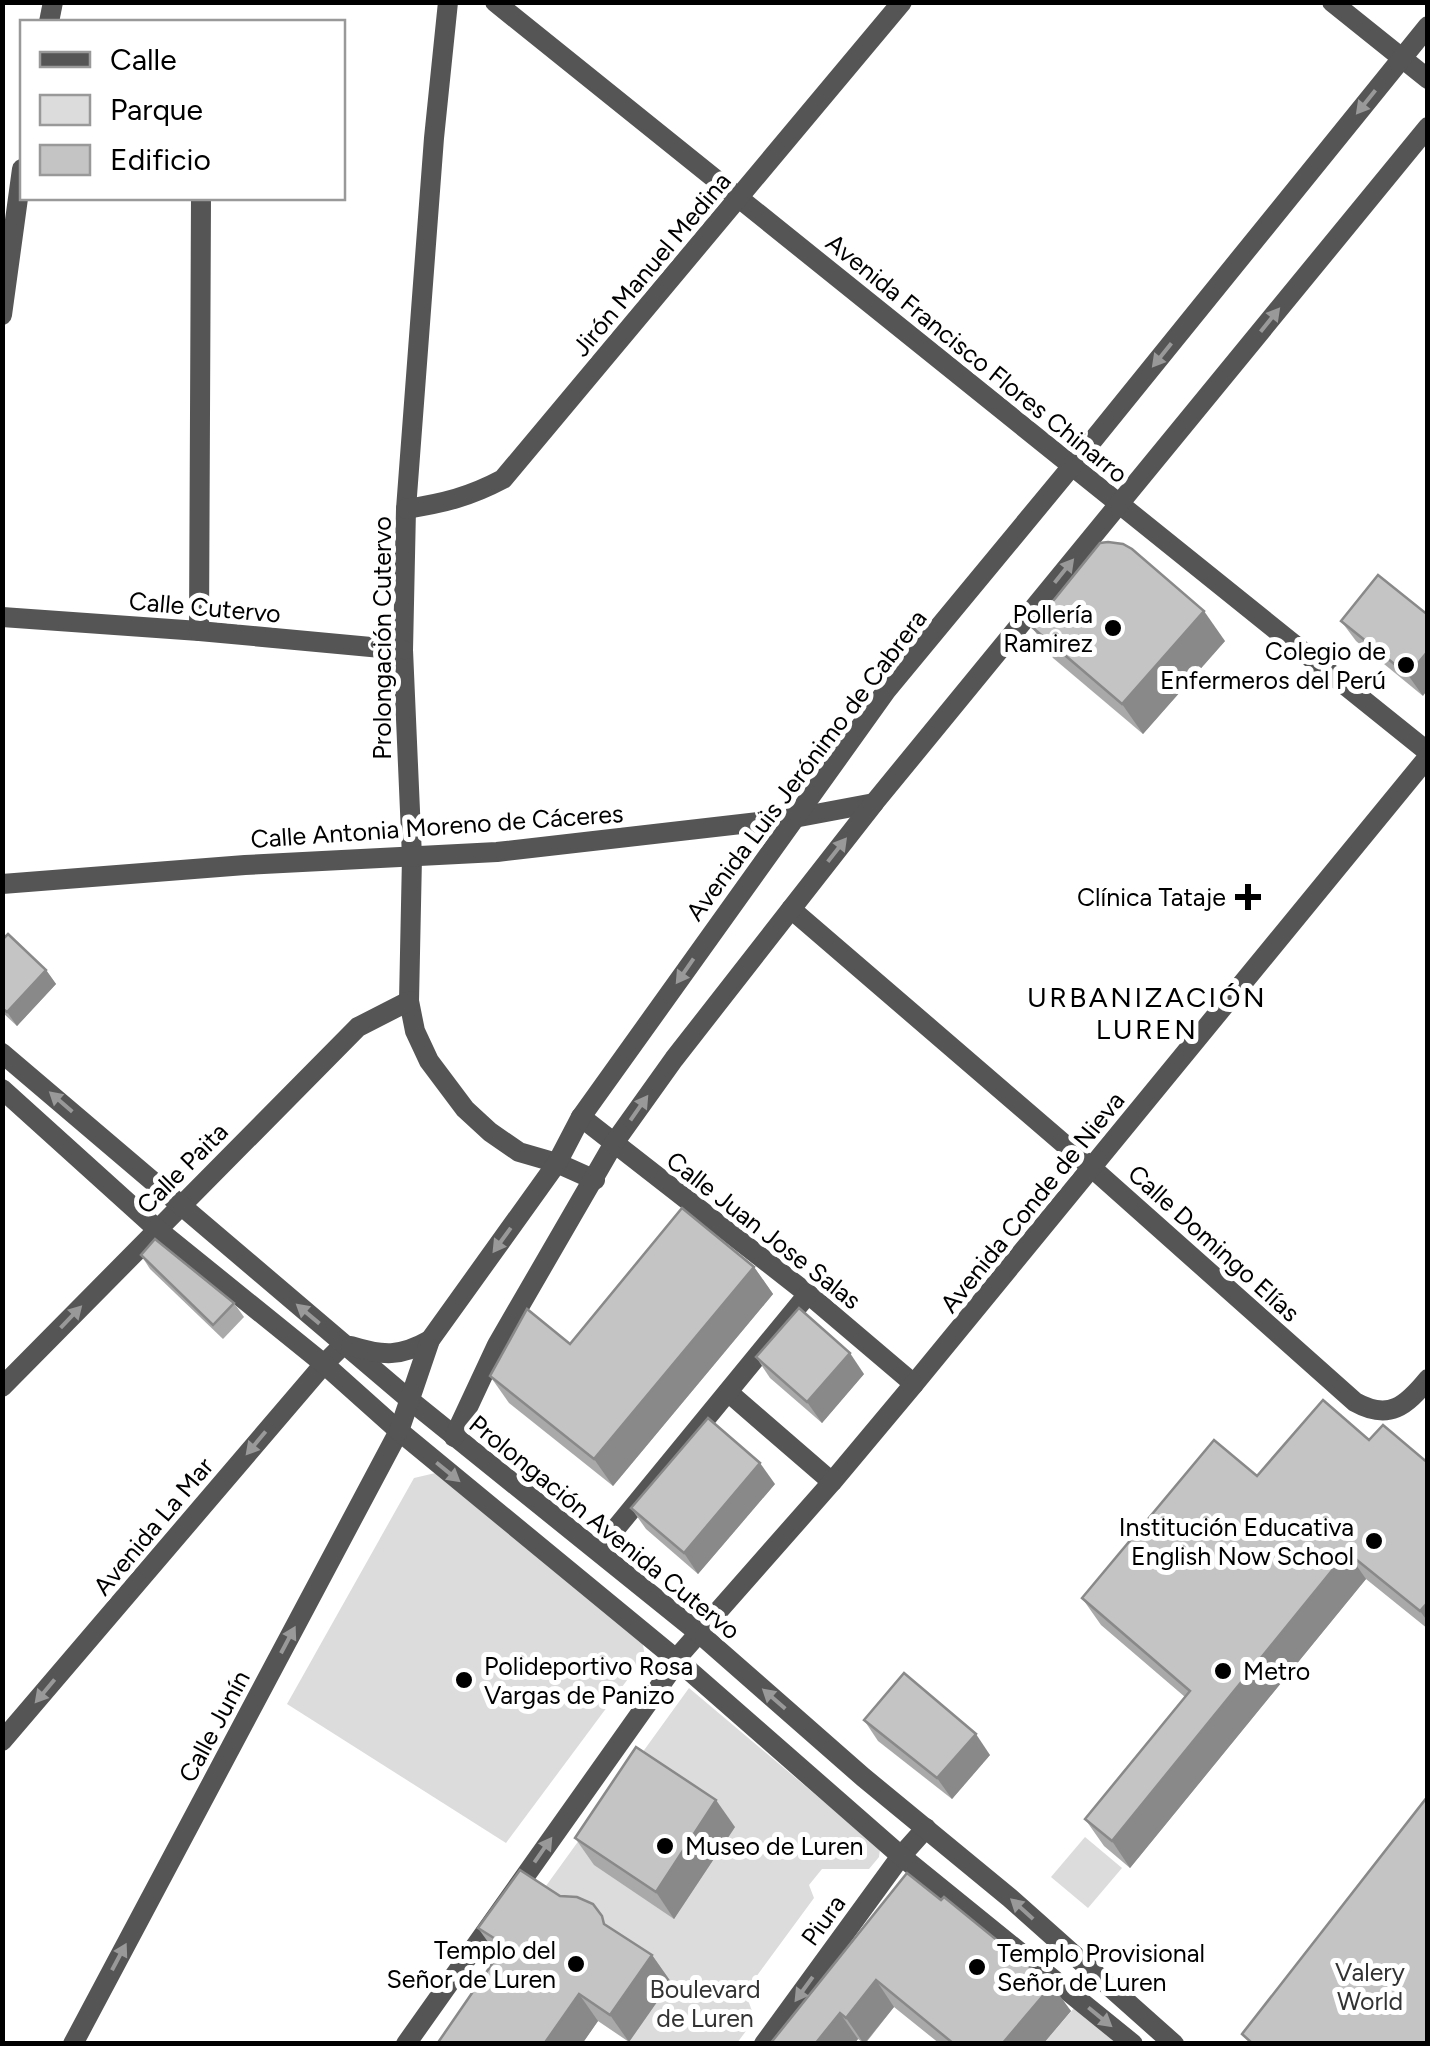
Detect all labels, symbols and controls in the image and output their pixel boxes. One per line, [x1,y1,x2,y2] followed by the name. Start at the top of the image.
[20,20,345,200] legend
[110,41,177,78] text: Calle
[1356,89,1377,115] one-way arrow
[110,91,203,128] text: Parque
[110,141,211,178] text: Edificio
[565,166,737,362] street label: Jirón Manuel Medina
[820,227,1134,489] street label: Avenida Francisco Flores Chinarro
[1259,307,1280,332] one-way arrow
[1152,342,1173,367] one-way arrow
[367,516,397,760] street label: Prolongación Cutervo
[1053,559,1074,584] one-way arrow
[128,585,282,629] street label: Calle Cutervo
[1003,599,1093,658] place label: Pollería Ramirez
[679,604,933,926] street label: Avenida Luis Jerónimo de Cabrera
[1102,617,1124,639] marker: Pollería Ramirez
[1160,636,1386,695] place label: Colegio de Enfermeros del Perú
[1395,654,1417,676] marker: Colegio de Enfermeros del Perú
[250,798,624,854] street label: Calle Antonia Moreno de Cáceres
[826,837,846,863] one-way arrow
[1077,882,1226,912] place label: Clínica Tataje
[1235,884,1261,910] marker: Clínica Tataje
[676,958,695,985] one-way arrow
[1027,980,1267,1046] district label: URBANIZACIÓN LUREN
[934,1085,1130,1319] street label: Avenida Conde de Nieva
[49,1092,74,1114] one-way arrow
[629,1095,648,1121] one-way arrow
[130,1116,234,1220] street label: Calle Paita
[661,1145,867,1315] street label: Calle Juan Jose Salas
[1122,1158,1306,1328] street label: Calle Domingo Elías
[493,1227,512,1253] one-way arrow
[296,1303,321,1325] one-way arrow
[58,1305,82,1329] one-way arrow
[464,1408,746,1646] street label: Prolongación Avenida Cutervo
[246,1431,268,1456] one-way arrow
[87,1451,220,1601] street label: Avenida La Mar
[435,1461,460,1482] one-way arrow
[1119,1512,1354,1571] place label: Institución Educativa English Now School
[1363,1530,1385,1552] marker: Institución Educativa English Now School
[279,1625,296,1654] one-way arrow
[484,1651,693,1710] place label: Polideportivo Rosa Vargas de Panizo
[1243,1656,1310,1686] place label: Metro
[1212,1660,1234,1682] marker: Metro
[172,1665,256,1787] street label: Calle Junín
[453,1669,475,1691] marker: Polideportivo Rosa Vargas de Panizo
[35,1678,57,1703] one-way arrow
[762,1688,786,1711] one-way arrow
[685,1831,864,1861] place label: Museo de Luren
[654,1835,676,1857] marker: Museo de Luren
[533,1836,553,1863] one-way arrow
[795,1889,851,1951] street label: Piura
[1010,1898,1034,1921] one-way arrow
[386,1935,556,1994] place label: Templo del Señor de Luren
[997,1938,1205,1997] place label: Templo Provisional Señor de Luren
[110,1943,127,1972] one-way arrow
[565,1953,587,1975] marker: Templo del Señor de Luren
[966,1956,988,1978] marker: Templo Provisional Señor de Luren
[1335,1957,1405,2016] park label: Valery World
[649,1974,761,2033] park label: Boulevard de Luren
[794,1976,814,2002] one-way arrow
[1087,2006,1113,2027] one-way arrow

